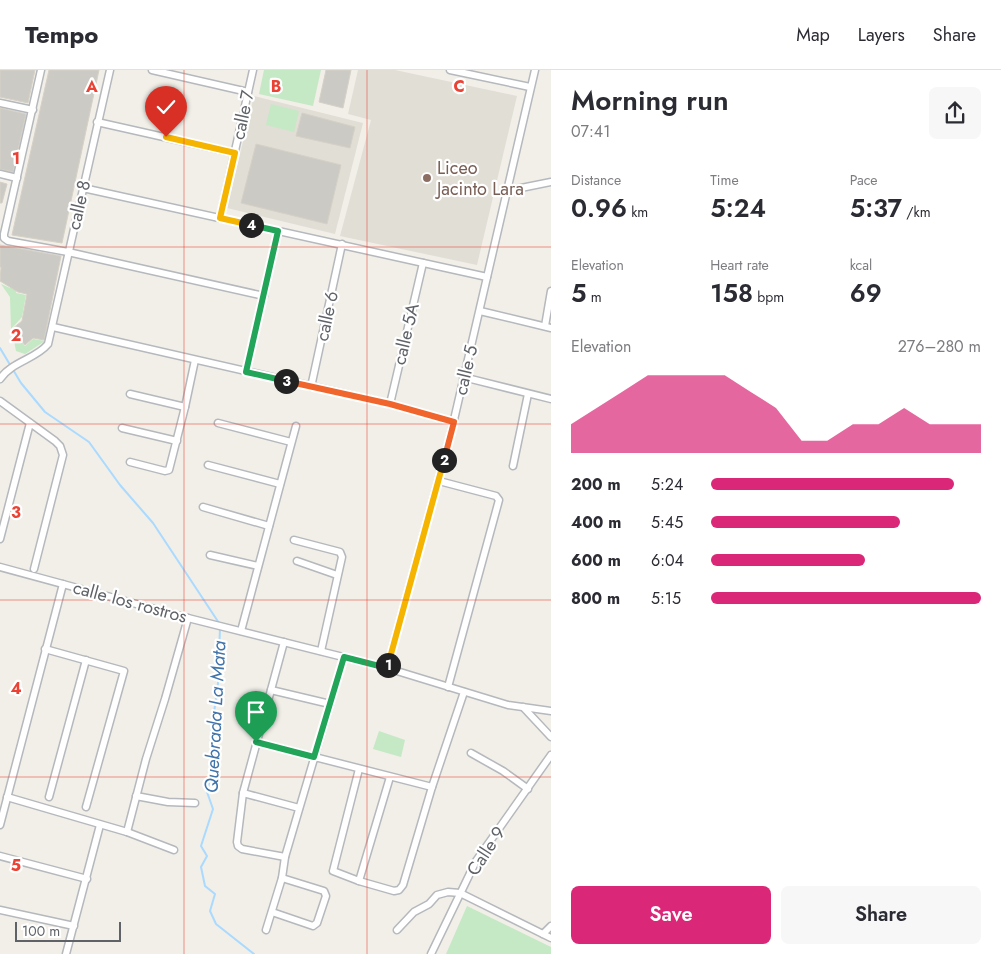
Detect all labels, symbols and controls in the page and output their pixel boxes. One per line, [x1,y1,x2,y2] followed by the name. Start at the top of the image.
[25,17,98,52] text: Tempo
[796,22,830,48] text: Map
[858,22,905,48] text: Layers
[933,22,976,48] text: Share
[85,75,98,98] text: A
[271,75,281,98] text: B
[453,75,465,98] text: C
[571,80,729,121] text: Morning run
[145,86,187,137] pin
[225,87,261,142] street label: calle 7
[929,87,981,139] button: share
[152,93,180,121] icon: check
[571,120,610,143] text: 07:41
[12,147,20,170] text: 1
[435,155,524,202] place label: Liceo Jacinto Lara
[571,170,621,190] text: Distance
[710,170,739,190] text: Time
[850,170,878,190] text: Pace
[421,172,433,184] marker: Liceo Jacinto Lara
[61,178,97,232] street label: calle 8
[571,190,627,226] text: 0.96
[710,190,766,226] text: 5:24
[850,190,902,226] text: 5:37
[627,202,648,222] text: km
[902,202,931,222] text: /km
[238,212,264,238] pin: 4
[247,215,256,235] text: 4
[571,255,624,275] text: Elevation
[710,255,769,275] text: Heart rate
[850,255,872,275] text: kcal
[571,275,587,311] text: 5
[710,275,753,311] text: 158
[850,275,882,311] text: 69
[587,287,602,307] text: m
[753,287,784,307] text: bpm
[309,289,345,343] street label: calle 6
[386,301,426,367] street label: calle 5A
[11,324,21,347] text: 2
[571,335,631,358] text: Elevation
[898,335,981,358] text: 276–280 m
[448,343,484,397] street label: calle 5
[274,368,298,394] pin: 3
[282,371,291,391] text: 3
[432,448,456,472] pin: 2
[440,450,449,470] text: 2
[571,473,621,496] text: 200 m
[651,473,683,496] text: 5:24
[11,501,21,524] text: 3
[571,511,621,534] text: 400 m
[651,511,683,534] text: 5:45
[571,549,621,572] text: 600 m
[651,549,684,572] text: 6:04
[70,574,190,630] street label: calle los rostros
[571,587,620,610] text: 800 m
[651,587,681,610] text: 5:15
[198,640,233,794] water label: Quebrada La Mata
[376,652,400,678] pin: 1
[385,655,392,675] text: 1
[10,677,22,700] text: 4
[235,691,277,742] pin
[242,698,270,726] icon: arrive
[460,821,512,881] street label: Calle 9
[11,854,21,877] text: 5
[571,886,771,944] button: Save
[781,886,981,944] button: Share
[15,919,121,942] scale bar
[22,921,60,941] text: 100 m

